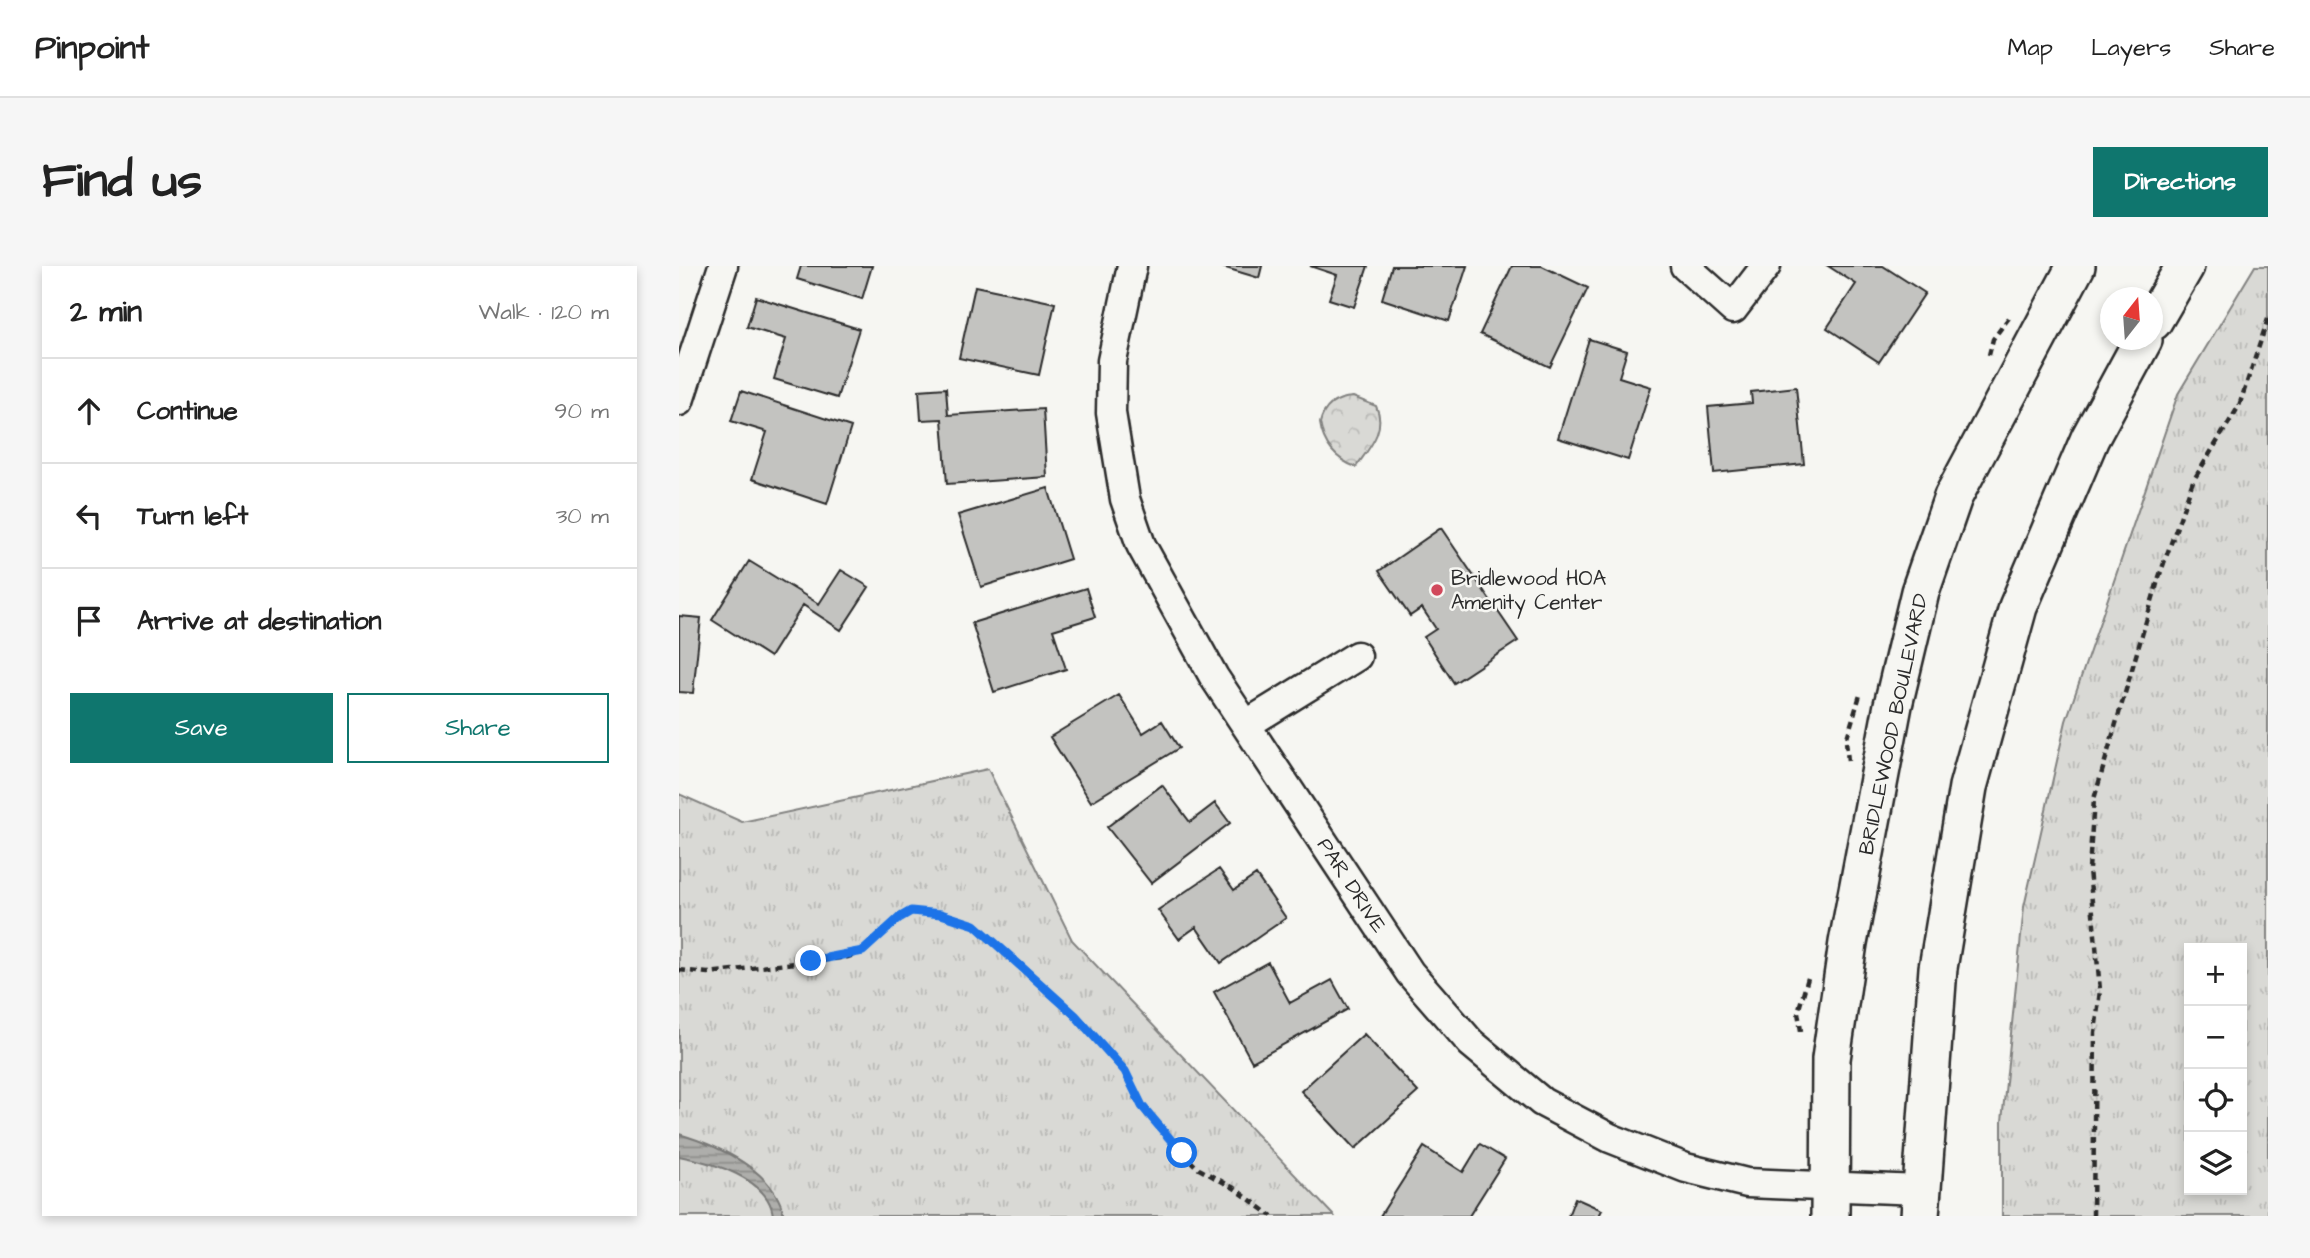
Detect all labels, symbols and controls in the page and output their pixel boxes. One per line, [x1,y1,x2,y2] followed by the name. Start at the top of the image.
[35,25,149,71] text: Pinpoint
[2008,31,2053,65] text: Map
[2091,31,2171,65] text: Layers
[2209,31,2275,65] text: Share
[2093,147,2268,217] button: Directions
[42,148,202,216] text: Find us
[2100,287,2163,350] north arrow
[70,291,142,333] text: 2 min
[479,296,609,328] text: Walk · 120 m
[70,392,108,430] icon: ahead
[137,393,238,429] text: Continue
[554,395,609,427] text: 90 m
[70,497,108,535] icon: left
[137,498,248,534] text: Turn left
[556,500,609,532] text: 30 m
[1451,564,1607,619] place label: Bridlewood HOA Amenity Center
[1429,582,1445,598] marker: Bridlewood HOA Amenity Center
[1852,590,1935,857] street label: BRIDLEWOOD BOULEVARD
[70,602,108,640] icon: arrive
[137,603,382,639] text: Arrive at destination
[70,693,333,763] button: Save
[347,693,609,763] button: Share
[1310,832,1393,939] street label: PAR DRIVE
[2184,943,2247,1195] map controls
[2184,943,2247,1006] button: +
[795,945,826,976] route end
[2184,1006,2247,1069] button: −
[2184,1069,2247,1132] button: locate
[2184,1132,2247,1195] button: layers
[1166,1137,1197,1168] route start

